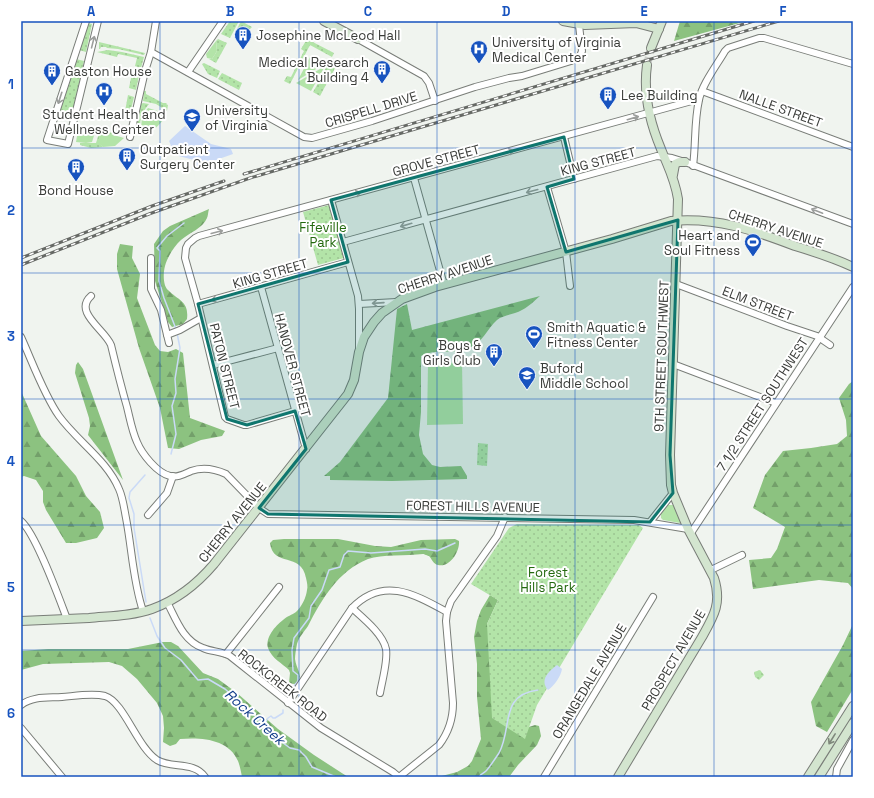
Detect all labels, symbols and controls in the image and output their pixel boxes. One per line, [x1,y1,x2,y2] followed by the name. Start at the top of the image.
[87,3,96,20] text: A
[226,3,235,20] text: B
[364,3,372,20] text: C
[502,3,511,20] text: D
[640,3,648,20] text: E
[780,3,787,20] text: F
[233,25,253,50] building icon: Josephine McLeod Hall
[256,27,400,44] place label: Josephine McLeod Hall
[492,34,622,66] place label: University of Virginia Medical Center
[90,36,98,49] one-way arrow
[469,39,489,64] hospital icon: University of Virginia Medical Center
[258,54,369,86] place label: Medical Research Building 4
[372,59,392,84] building icon: Medical Research Building 4
[42,61,62,86] building icon: Gaston House
[65,63,152,80] place label: Gaston House
[8,76,14,93] text: 1
[94,81,114,106] hospital icon: Student Health and Wellness Center
[598,85,618,110] building icon: Lee Building
[737,86,825,132] street label: NALLE STREET
[323,87,419,132] street label: CRISPELL DRIVE
[621,87,698,104] place label: Lee Building
[56,91,63,104] one-way arrow
[205,102,268,134] place label: University of Virginia
[42,106,166,138] place label: Student Health and Wellness Center
[182,107,202,132] school or university icon: University of Virginia
[626,113,639,121] one-way arrow
[140,141,235,173] place label: Outpatient Surgery Center
[391,141,482,180] street label: GROVE STREET
[559,143,638,180] street label: KING STREET
[117,146,137,171] building icon: Outpatient Surgery Center
[501,148,514,155] one-way arrow
[66,157,86,182] building icon: Bond House
[38,182,114,199] place label: Bond House
[525,188,538,195] one-way arrow
[349,189,362,197] one-way arrow
[7,202,15,219] text: 2
[726,205,825,252] street label: CHERRY AVENUE
[811,206,823,214] one-way arrow
[299,219,347,251] park label: Fifeville Park
[400,222,413,229] one-way arrow
[664,227,740,259] place label: Heart and Soul Fitness
[210,228,223,235] one-way arrow
[743,232,763,257] sports icon: Heart and Soul Fitness
[396,251,495,298] street label: CHERRY AVENUE
[231,255,310,292] street label: KING STREET
[650,280,673,432] street label: 9TH STREET SOUTHWEST
[720,282,796,325] street label: ELM STREET
[210,296,223,303] one-way arrow
[372,299,385,307] one-way arrow
[271,312,315,419] street label: HANOVER STREET
[547,319,646,351] place label: Smith Aquatic & Fitness Center
[206,321,243,411] street label: PATON STREET
[524,324,544,349] sports icon: Smith Aquatic & Fitness Center
[7,328,15,345] text: 3
[713,334,812,474] street label: 7 1/2 STREET SOUTHWEST
[423,337,481,369] place label: Boys & Girls Club
[484,342,504,367] building icon: Boys & Girls Club
[540,360,628,392] place label: Buford Middle School
[517,365,537,390] school or university icon: Buford Middle School
[7,453,15,470] text: 4
[195,479,270,566] street label: CHERRY AVENUE
[406,497,540,516] street label: FOREST HILLS AVENUE
[520,564,576,596] park label: Forest Hills Park
[7,579,15,596] text: 5
[638,607,709,714] street label: PROSPECT AVENUE
[548,621,631,742] street label: ORANGEDALE AVENUE
[235,645,331,726] street label: ROCKCREEK ROAD
[221,685,290,750] water label: Rock Creek
[7,705,15,722] text: 6
[828,733,836,744] one-way arrow

